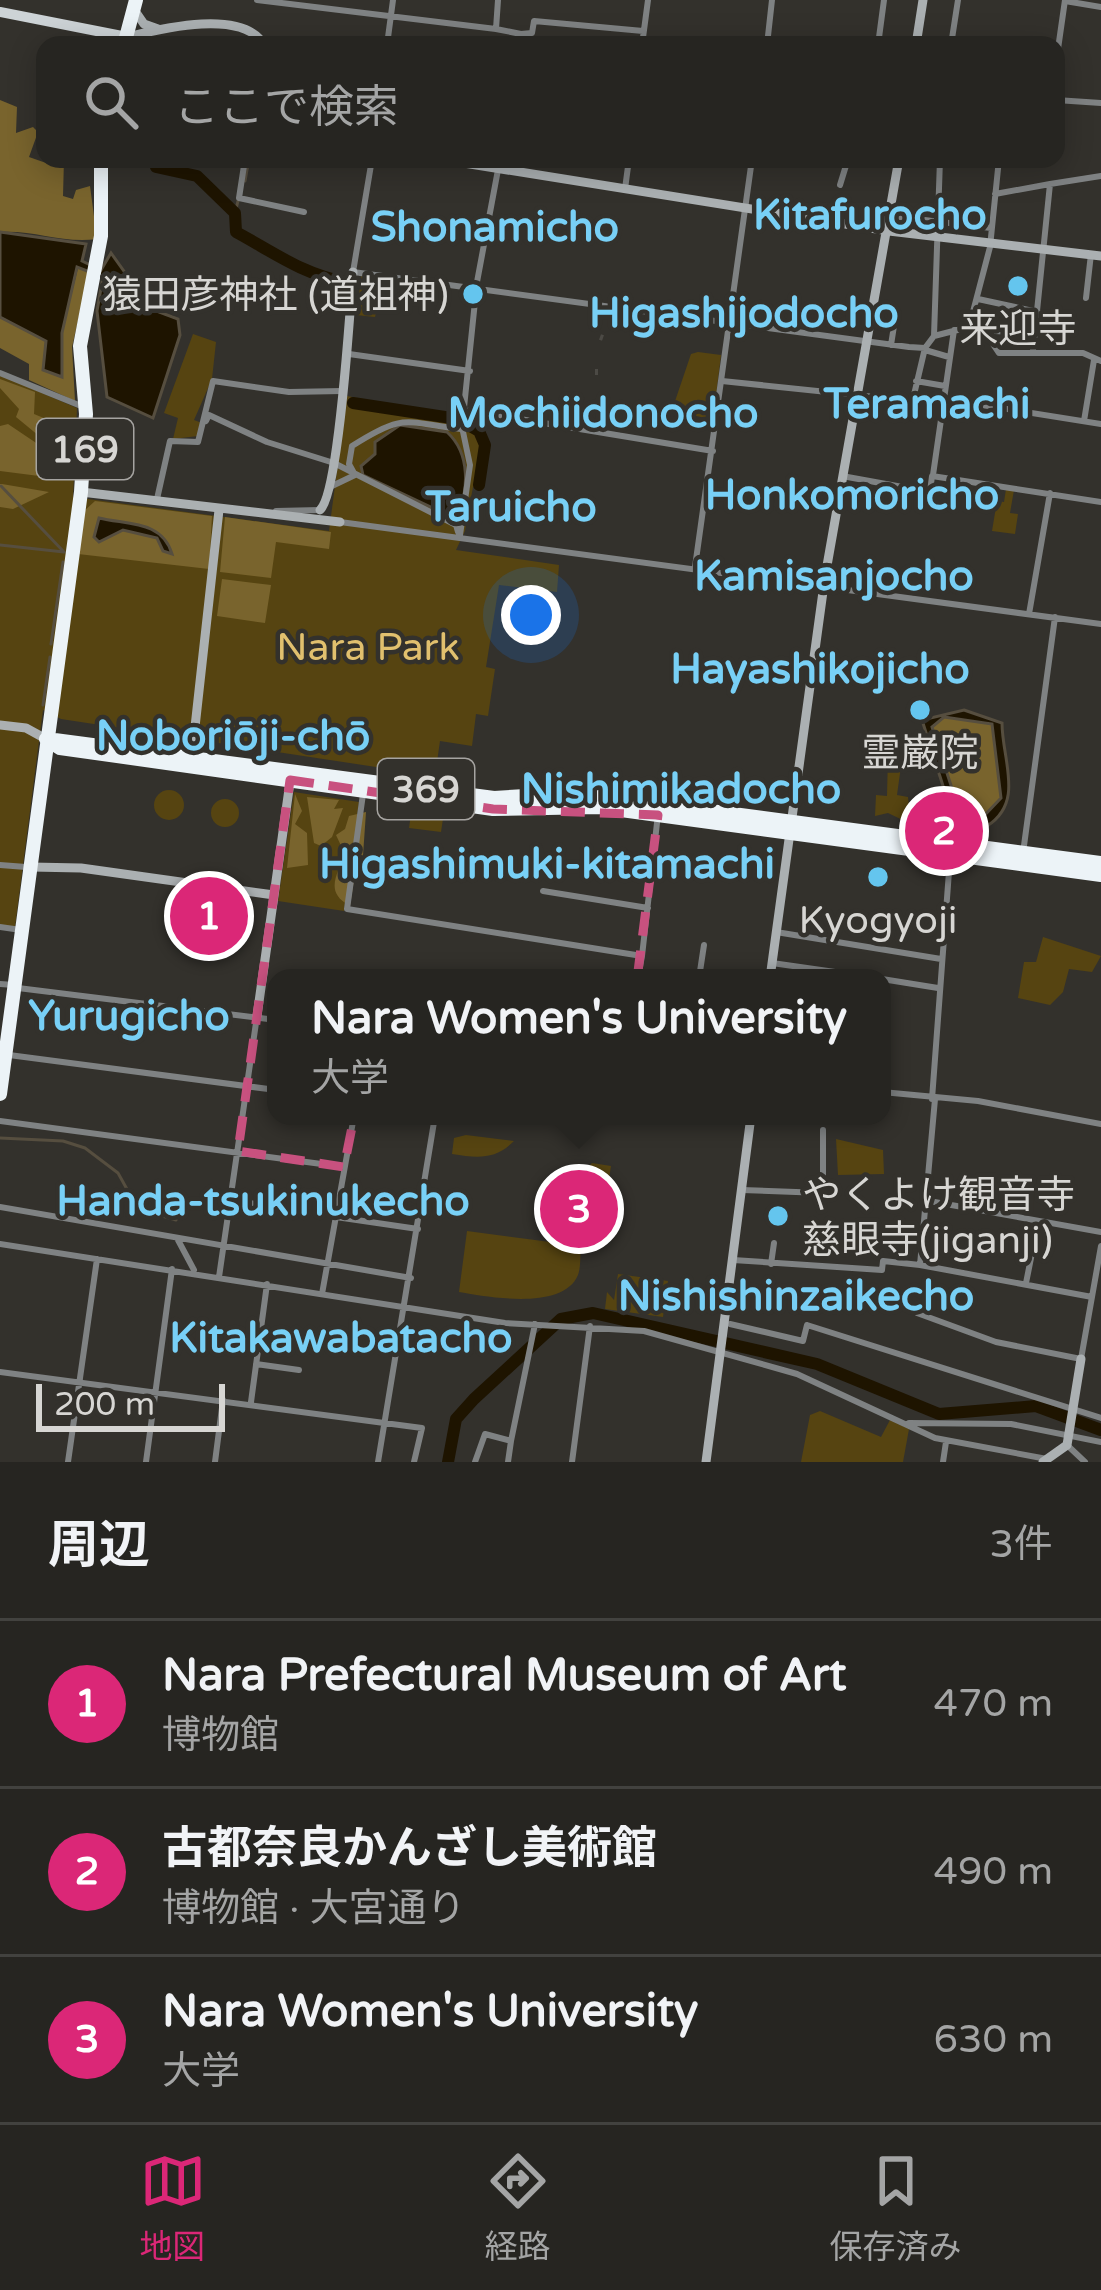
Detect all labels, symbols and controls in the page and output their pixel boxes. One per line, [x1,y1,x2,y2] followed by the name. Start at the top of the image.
[36,36,1065,168] search box
[78,69,144,135] icon: search
[174,81,399,135] text: ここで検索
[753,190,987,241] district label: Kitafurocho
[371,202,619,253] district label: Shonamicho
[103,272,449,319] place label: 猿田彦神社 (道祖神)
[1005,273,1031,299] marker: 来迎寺
[460,281,486,307] marker: 猿田彦神社 (道祖神)
[589,288,899,339] district label: Higashijodocho
[959,306,1077,353] place label: 来迎寺
[823,379,1030,430] district label: Teramachi
[447,388,759,439] district label: Mochiidonocho
[37,419,133,479] road number: 169
[705,470,999,521] district label: Honkomoricho
[424,482,597,533] district label: Taruicho
[694,551,974,602] district label: Kamisanjocho
[501,585,561,645] your location
[276,624,460,671] park label: Nara Park
[670,644,970,695] district label: Hayashikojicho
[907,697,933,723] marker: 霊巌院
[96,711,370,762] district label: Noboriōji-chō
[861,730,979,777] place label: 霊巌院
[378,759,474,819] road number: 369
[521,764,841,815] district label: Nishimikadocho
[905,786,983,876] pin: 2
[319,839,775,890] district label: Higashimuki-kitamachi
[865,864,891,890] marker: Kyogyoji
[170,871,248,961] pin: 1
[798,897,958,944] place label: Kyogyoji
[267,969,891,1125] popup
[28,991,230,1042] district label: Yurugicho
[311,992,847,1046] text: Nara Women's University
[311,1055,389,1102] text: 大学
[540,1164,618,1254] pin: 3
[802,1172,1075,1264] place label: やくよけ観音寺 慈眼寺(jiganji)
[56,1176,470,1227] district label: Handa-tsukinukecho
[765,1203,791,1229] marker: やくよけ観音寺 慈眼寺(jiganji)
[618,1271,974,1322] district label: Nishishinzaikecho
[169,1313,513,1364] district label: Kitakawabatacho
[36,1378,225,1431] scale bar
[54,1385,155,1424] text: 200 m
[48,1515,150,1577] text: 周辺
[990,1521,1053,1568] text: 3件
[162,1649,846,1703] text: Nara Prefectural Museum of Art
[75,1680,99,1727] text: 1
[934,1680,1053,1727] text: 470 m
[162,1712,279,1759] text: 博物館
[162,1822,657,1876] text: 古都奈良かんざし美術館
[75,1848,99,1895] text: 2
[934,1848,1053,1895] text: 490 m
[162,1885,465,1932] text: 博物館 · 大宮通り
[162,1985,698,2039] text: Nara Women's University
[75,2016,99,2063] text: 3
[934,2016,1053,2063] text: 630 m
[162,2048,240,2095] text: 大学
[140,2148,206,2268] tab: 地図
[485,2148,551,2268] tab: 経路
[830,2148,962,2268] tab: 保存済み

